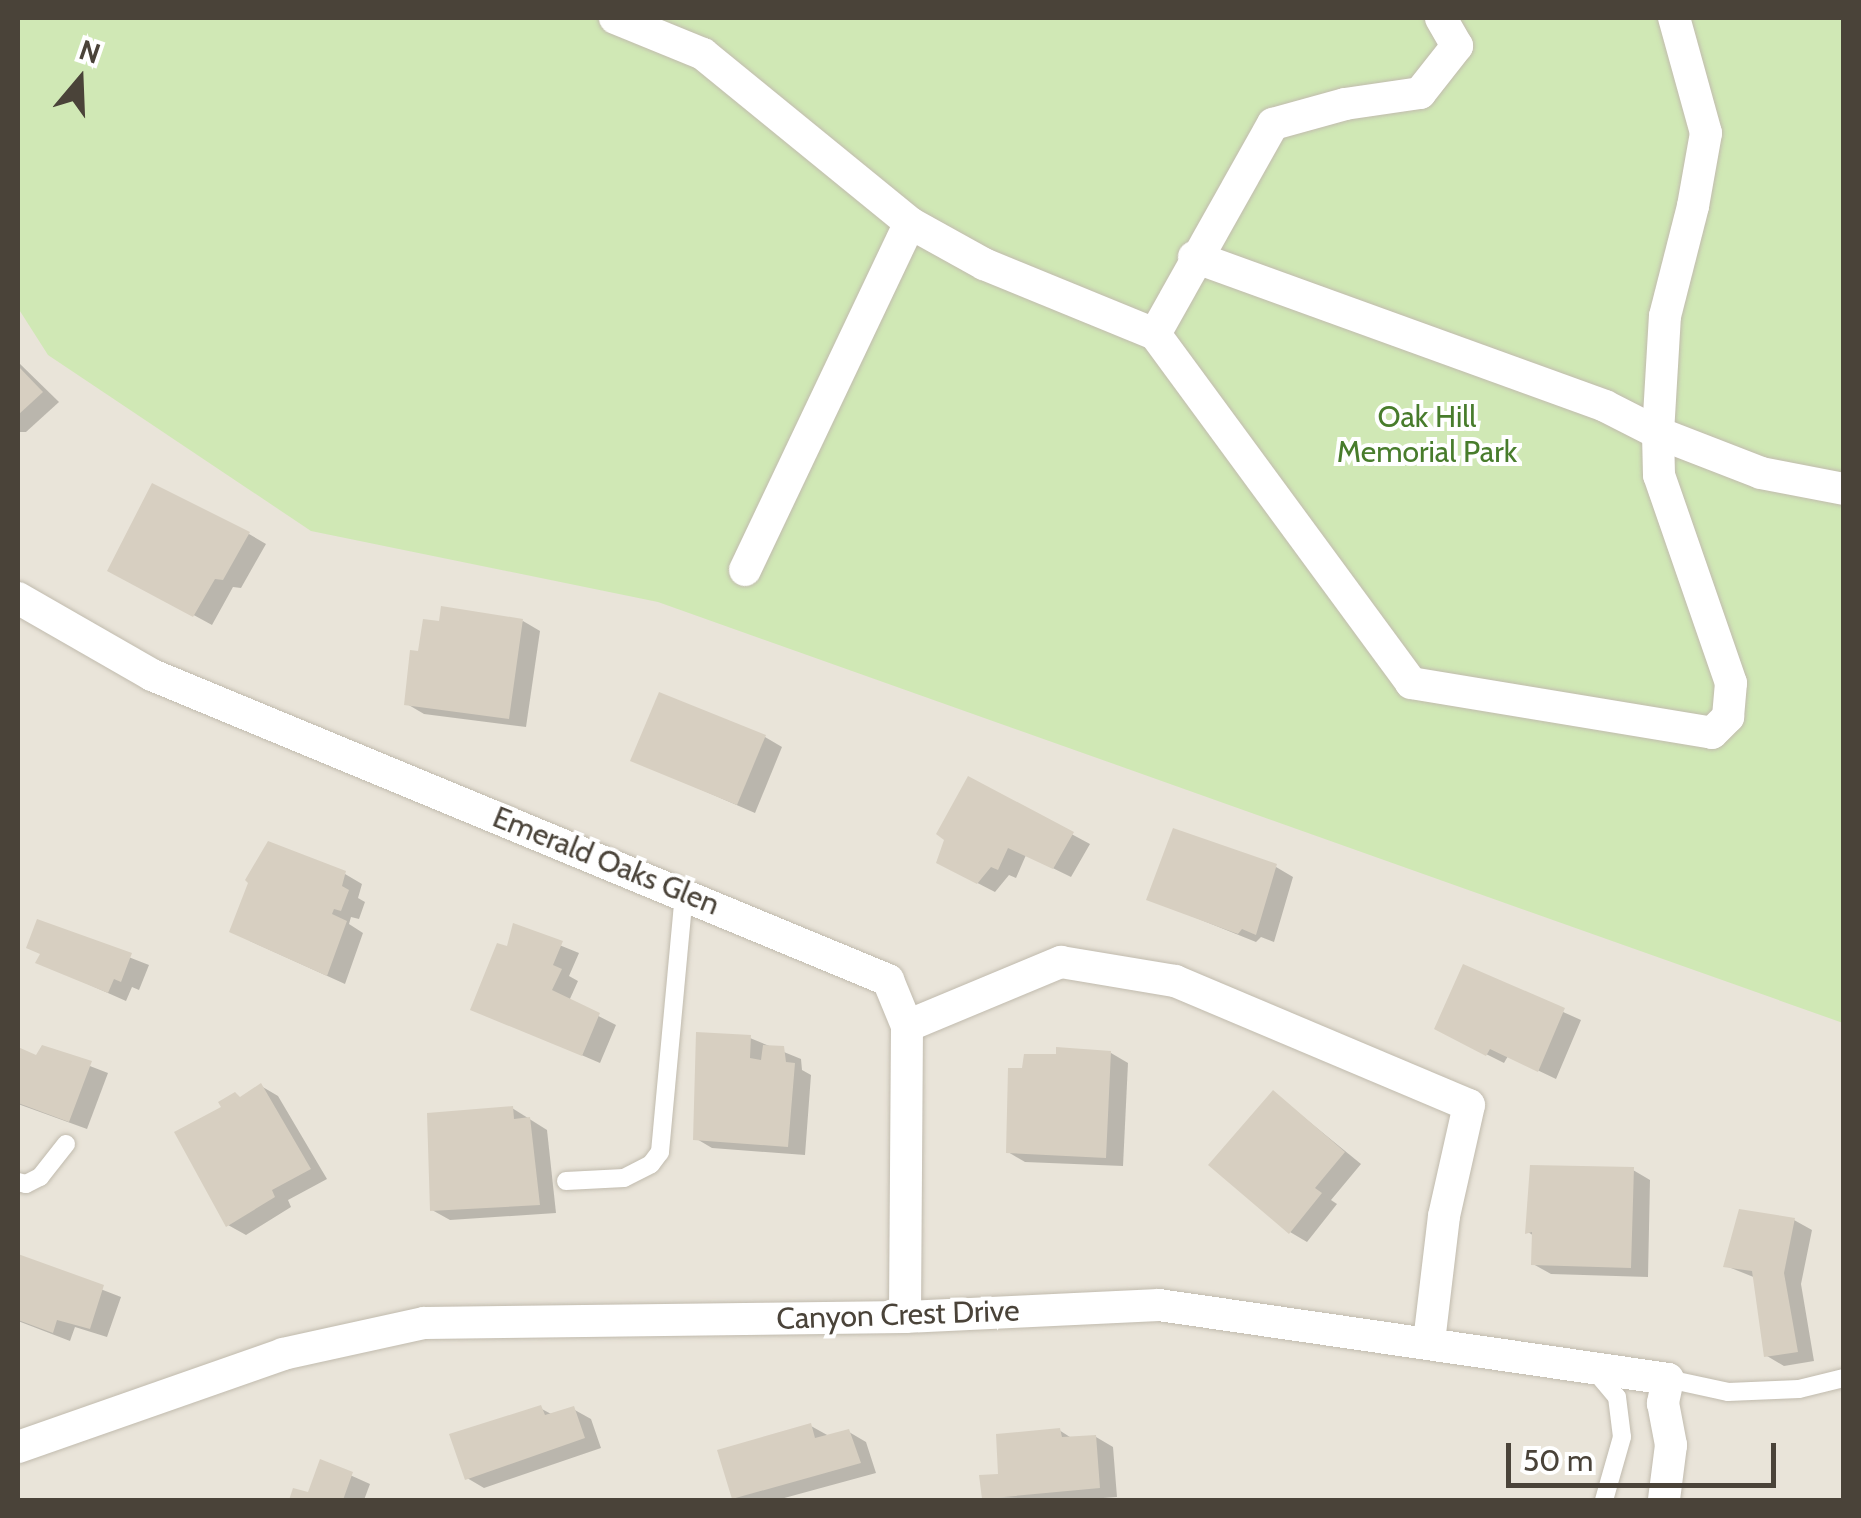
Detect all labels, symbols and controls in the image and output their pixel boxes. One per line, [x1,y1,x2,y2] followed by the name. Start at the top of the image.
[30,30,130,130] north arrow
[75,32,105,71] text: N
[1337,399,1517,470] park label: Oak Hill Memorial Park
[488,799,724,923] street label: Emerald Oaks Glen
[776,1293,1020,1337] street label: Canyon Crest Drive
[1511,1423,1781,1485] scale bar
[1523,1442,1593,1479] text: 50 m

